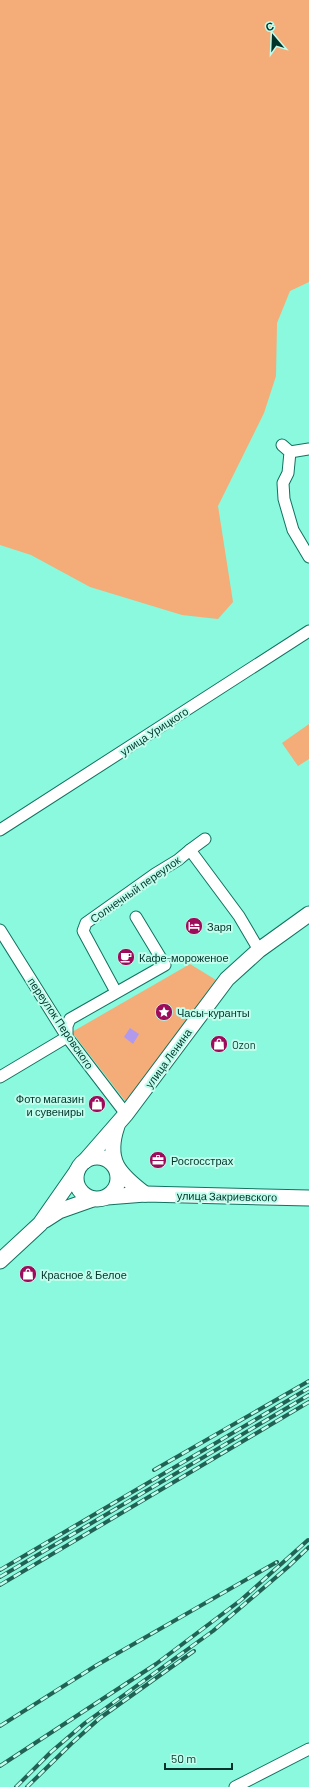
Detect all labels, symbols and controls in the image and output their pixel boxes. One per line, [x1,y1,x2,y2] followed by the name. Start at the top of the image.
[253,16,293,56] north arrow
[264,19,276,34] text: С
[118,704,190,758] street label: улица Урицкого
[87,853,183,925] street label: Солнечный переулок
[184,916,204,936] hotel icon: Заря
[207,920,232,933] place label: Заря
[116,947,136,967] cafe icon: Кафе-мороженое
[139,951,229,964] place label: Кафе-мороженое
[26,975,96,1071] street label: переулок Перовского
[154,1002,174,1022] place icon: Часы-куранты
[177,1006,250,1019] place label: Часы-куранты
[142,1025,194,1090] street label: улица Ленина
[209,1034,229,1054] shop icon: Ozon
[232,1038,256,1051] place label: Ozon
[16,1092,84,1118] place label: Фото магазин и сувениры
[87,1094,107,1114] shop icon: Фото магазин и сувениры
[148,1150,168,1170] office icon: Росгосстрах
[171,1154,234,1167] place label: Росгосстрах
[177,1189,277,1203] street label: улица Закриевского
[18,1264,38,1284] shop icon: Красное & Белое
[41,1268,127,1281] place label: Красное & Белое
[165,1745,232,1771] scale bar
[171,1751,196,1765] text: 50 m

